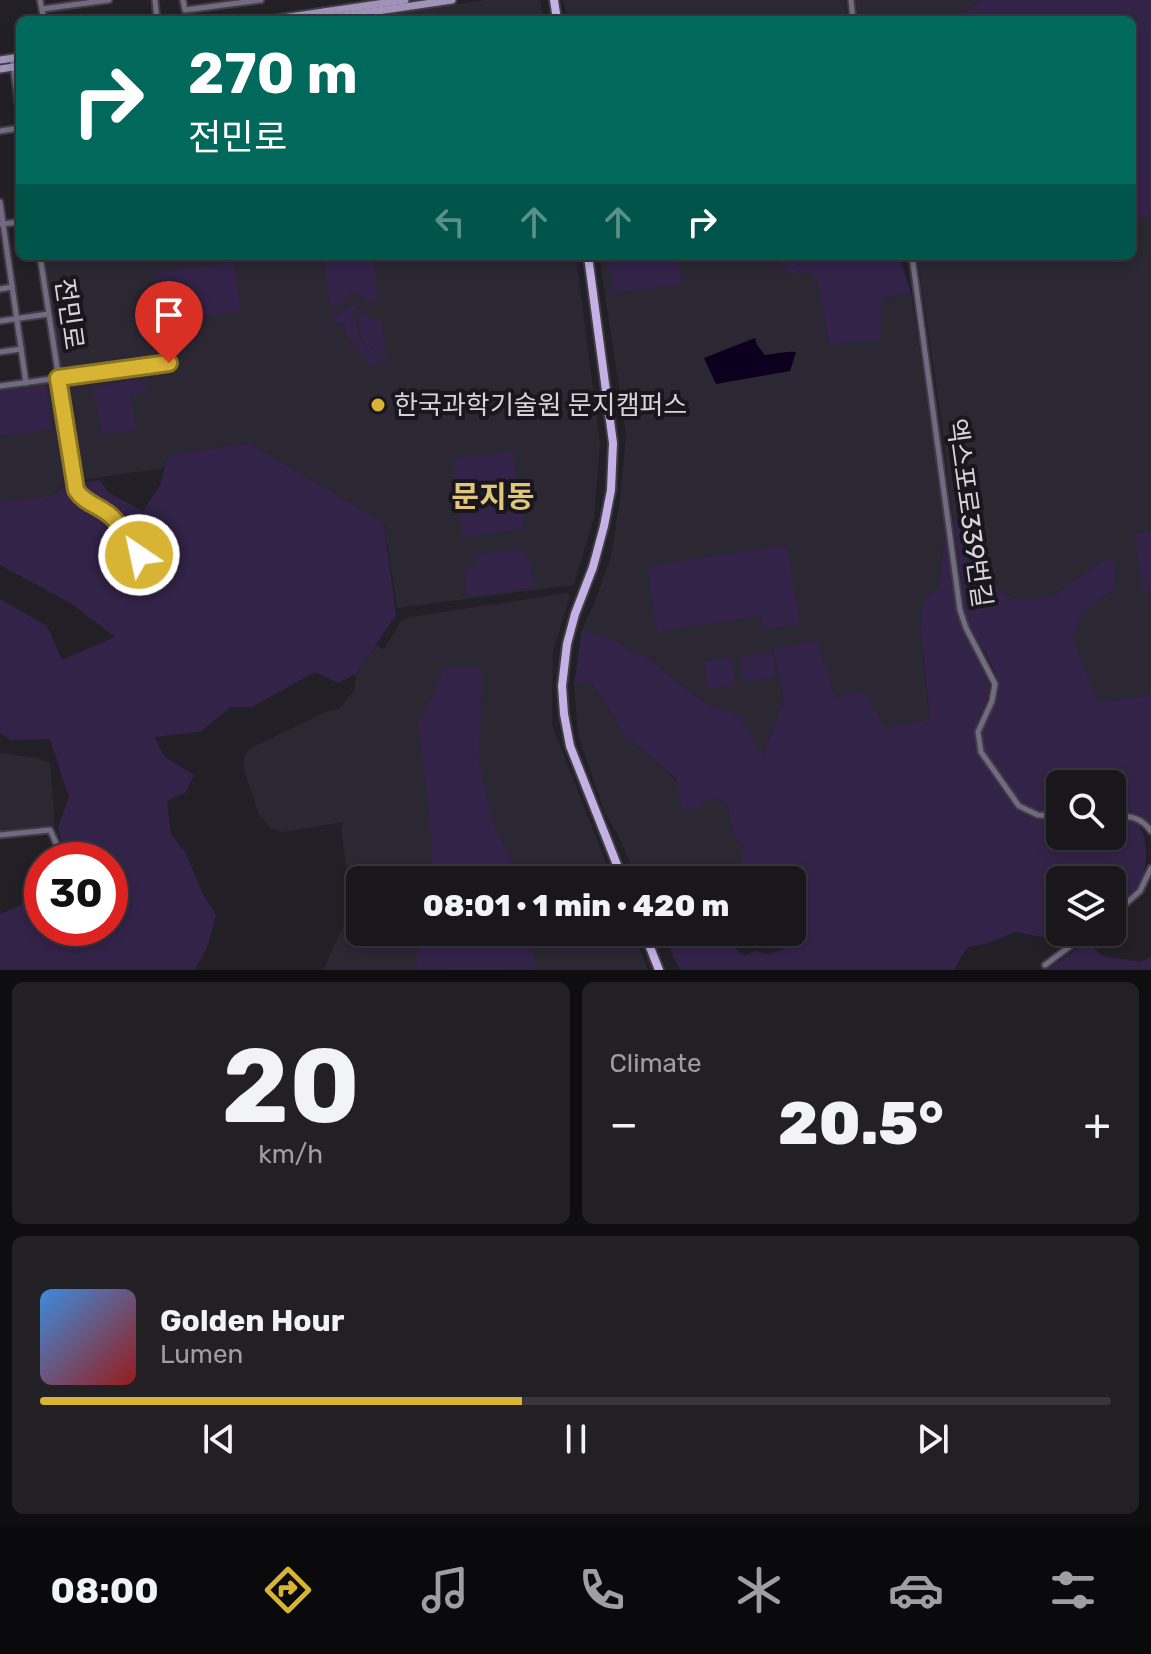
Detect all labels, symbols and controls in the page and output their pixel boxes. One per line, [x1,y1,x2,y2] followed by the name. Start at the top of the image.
[188,41,358,107] text: 270 m
[56,48,160,152] icon: right
[188,116,287,159] text: 전민로
[428,200,472,244] icon: left
[512,200,556,244] icon: ahead
[596,200,640,244] icon: ahead
[680,200,724,244] icon: right
[49,276,89,352] street label: 전민로
[135,281,203,363] pin
[147,293,191,337] icon: arrive
[394,390,687,421] place label: 한국과학기술원 문지캠퍼스
[369,396,387,414] marker: 한국과학기술원 문지캠퍼스
[940,417,998,609] street label: 엑스포로339번길
[452,479,534,515] district label: 문지동
[97,513,181,597] position arrow
[1046,770,1126,946] map controls
[1046,770,1126,850] button: search
[24,842,128,946] speed limit sign: 30
[1046,866,1126,946] button: layers
[423,888,729,924] text: 08:01 · 1 min · 420 m
[222,1025,360,1148] text: 20
[610,1048,702,1079] text: Climate
[778,1088,944,1159] text: 20.5°
[610,1098,638,1150] text: −
[1084,1098,1111,1150] text: +
[258,1139,323,1170] text: km/h
[160,1303,344,1339] text: Golden Hour
[160,1339,243,1370] text: Lumen
[197,1417,241,1461] icon: previous
[554,1417,598,1461] icon: pause
[911,1417,955,1461] icon: next
[260,1562,316,1618] icon: directions
[417,1562,473,1618] icon: music
[574,1562,630,1618] icon: phone
[731,1562,787,1618] icon: climate
[888,1562,944,1618] icon: car
[1045,1562,1101,1618] icon: filters
[50,1569,159,1612] text: 08:00

